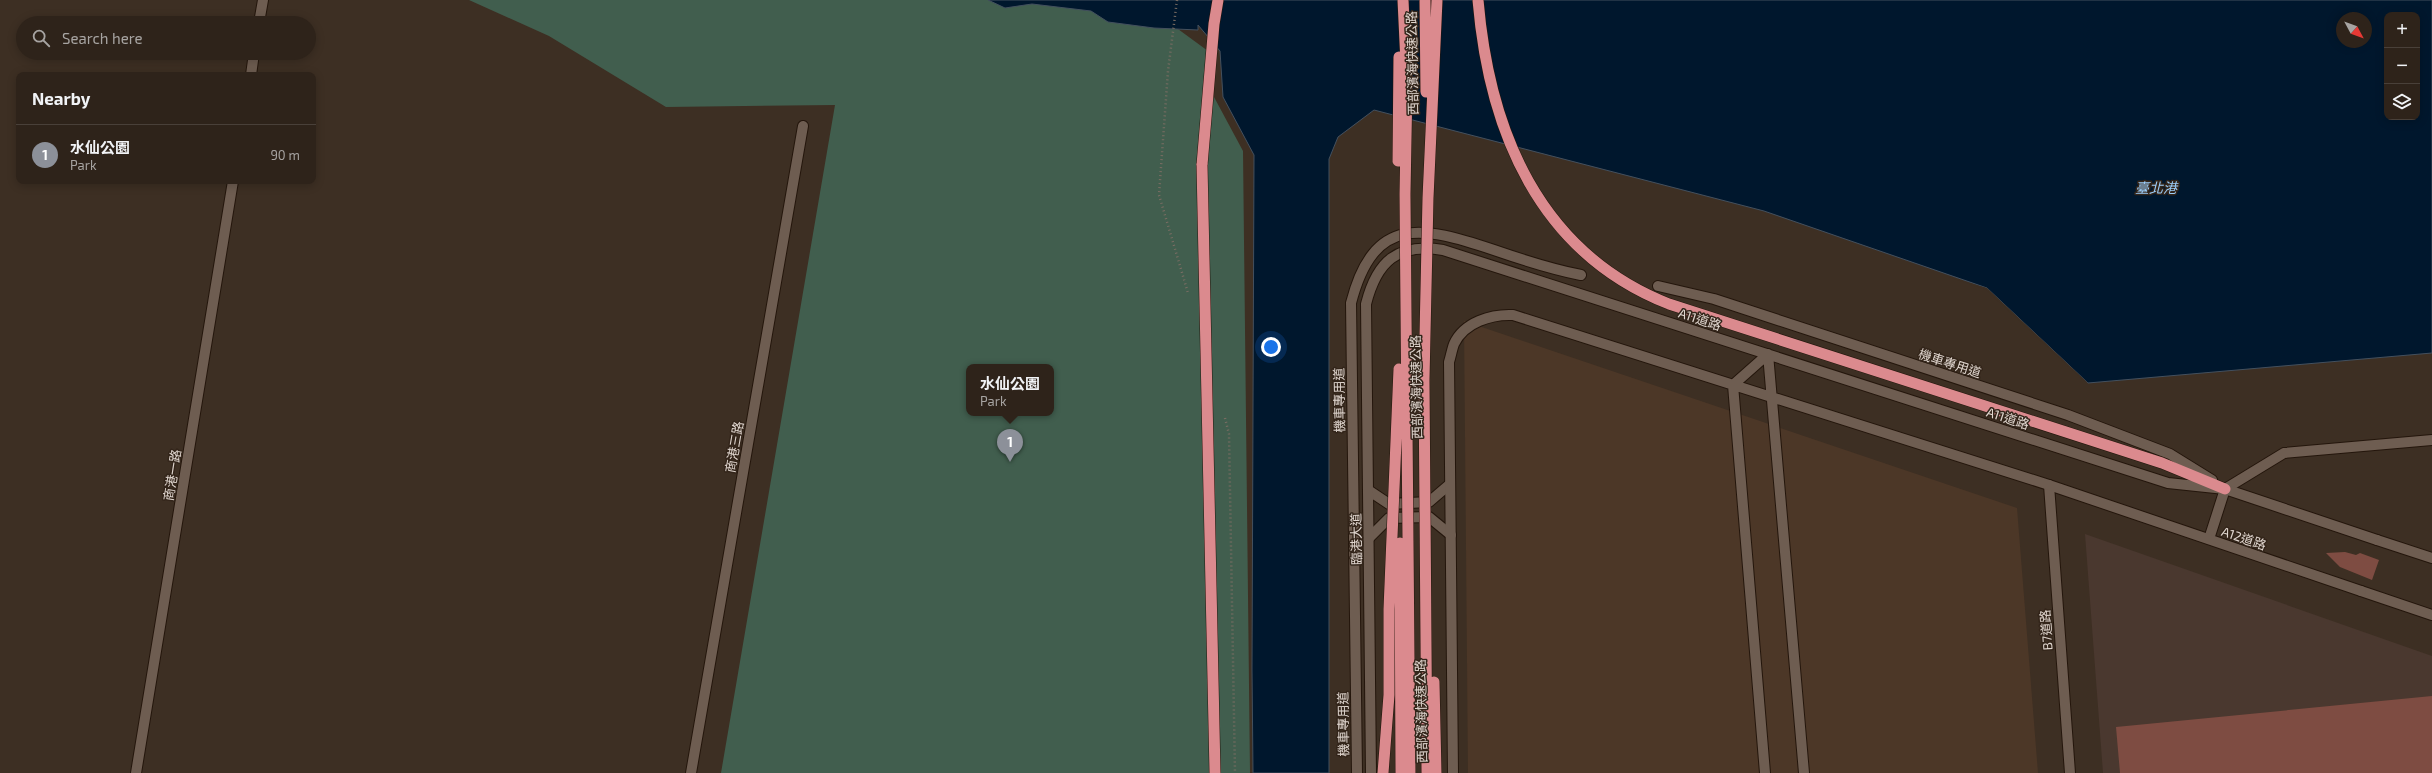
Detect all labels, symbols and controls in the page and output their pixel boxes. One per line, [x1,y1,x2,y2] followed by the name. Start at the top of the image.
[1403,11,1421,115] street label: 西部濱海快速公路
[2336,12,2372,48] north arrow
[2384,12,2420,120] map controls
[2384,12,2420,48] button: +
[16,16,316,60] search box
[30,27,52,49] icon: search
[62,29,143,47] text: Search here
[2384,48,2420,84] button: −
[2384,84,2420,120] button: layers
[32,88,90,108] text: Nearby
[70,138,130,156] text: 水仙公園
[42,147,48,163] text: 1
[270,147,300,163] text: 90 m
[70,157,97,173] text: Park
[2135,179,2179,196] water label: 臺北港
[1677,305,1723,333] street label: A11道路
[1407,335,1425,439] street label: 西部濱海快速公路
[1261,337,1281,357] your location
[1917,345,1983,381] street label: 機車專用道
[966,364,1054,416] popup
[1330,367,1348,433] street label: 機車專用道
[980,374,1040,392] text: 水仙公園
[980,393,1007,409] text: Park
[1985,404,2031,432] street label: A11道路
[722,420,746,474] street label: 商港三路
[997,429,1023,462] pin: 1
[160,448,184,502] street label: 商港一路
[1348,513,1364,565] street label: 臨港大道
[2220,523,2268,553] street label: A12道路
[2037,609,2055,651] street label: B7道路
[1412,659,1430,763] street label: 西部濱海快速公路
[1334,691,1352,757] street label: 機車專用道

